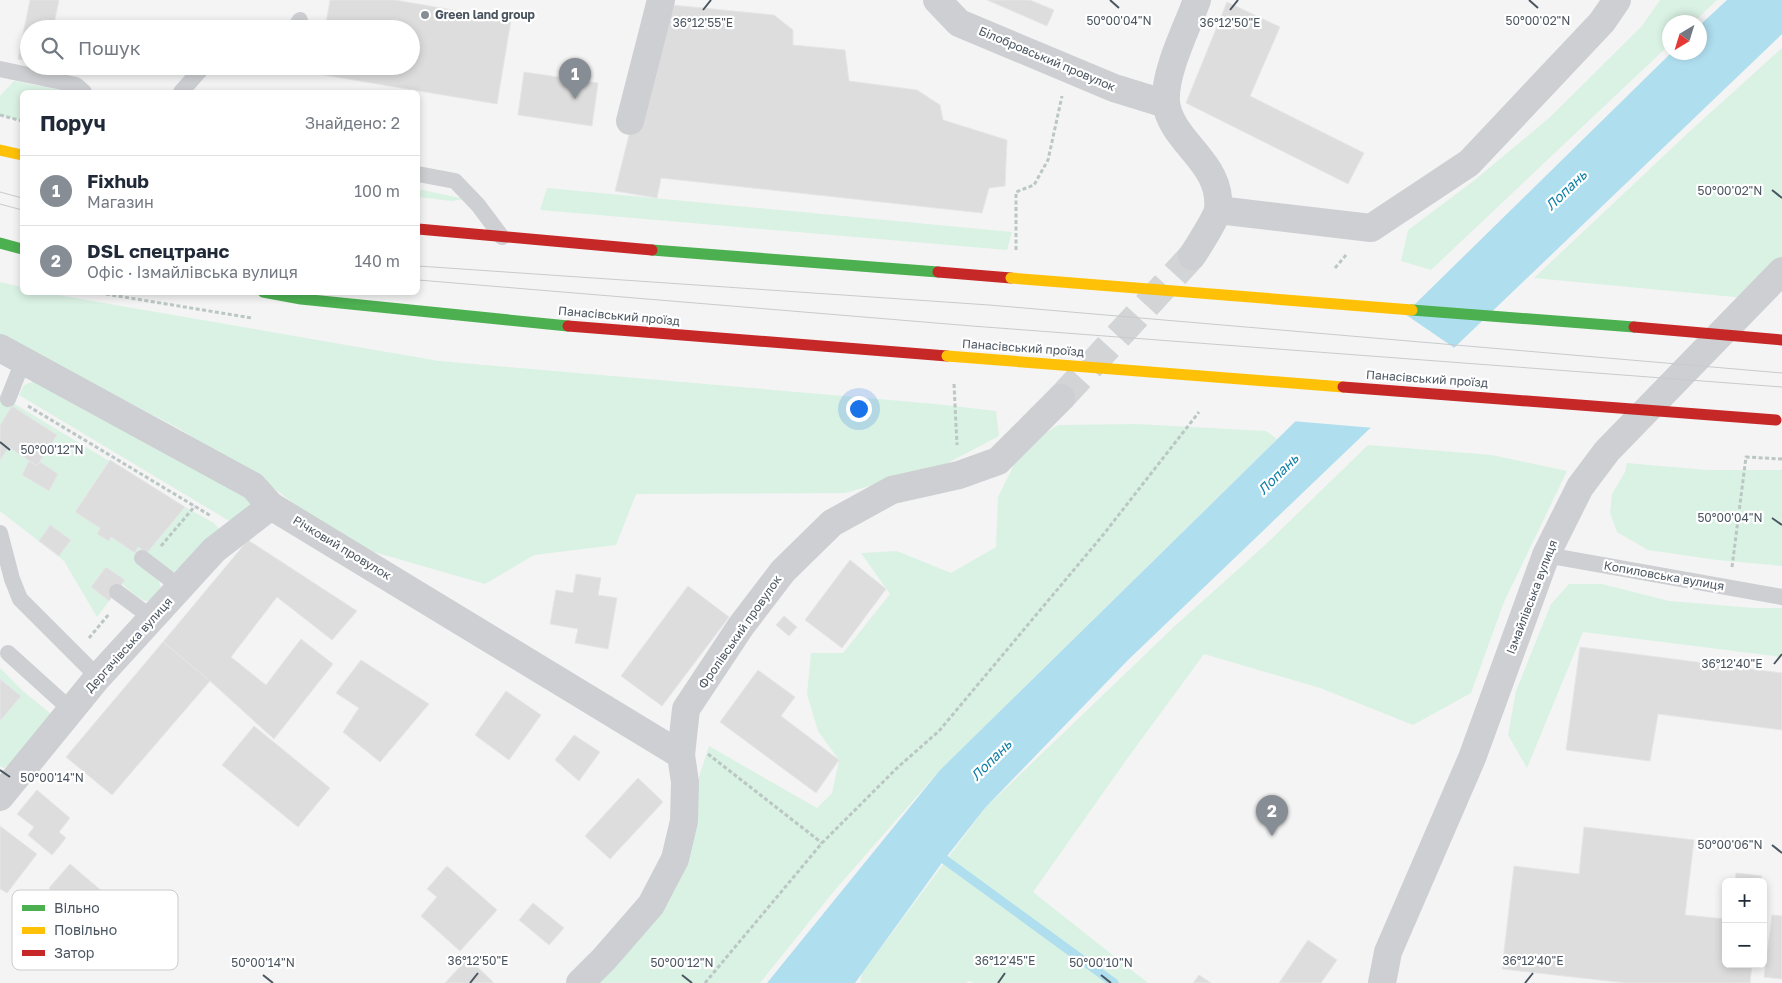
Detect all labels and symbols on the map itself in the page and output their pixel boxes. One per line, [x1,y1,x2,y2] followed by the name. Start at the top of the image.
[435,7,536,22] place label: Green land group
[419,9,431,21] marker: Green land group
[1086,13,1152,28] text: 50°00'04"N
[1506,13,1570,28] text: 50°00'02"N
[673,15,733,30] text: 36°12'55"E
[1200,15,1260,30] text: 36°12'50"E
[1662,15,1707,60] north arrow
[977,23,1118,94] street label: Білобровський провулок
[559,58,591,99] pin: 1
[1542,166,1590,213] water label: Лопань
[1698,183,1762,198] text: 50°00'02"N
[557,303,681,328] street label: Панасівський проїзд
[961,336,1085,359] street label: Панасівський проїзд
[1365,367,1489,390] street label: Панасівський проїзд
[846,396,872,422] your location
[20,442,84,457] text: 50°00'12"N
[1254,449,1302,498] water label: Лопань
[1697,510,1763,525] text: 50°00'04"N
[290,512,394,583] street label: Річковий провулок
[1503,538,1560,656] street label: Ізмайлівська вулиця
[1603,558,1725,593] street label: Копиловська вулиця
[695,572,785,691] street label: Фролівський провулок
[82,594,175,695] street label: Дергачівська вулиця
[1701,656,1763,671] text: 36°12'40"E
[967,735,1015,784] water label: Лопань
[20,770,84,785] text: 50°00'14"N
[1256,795,1288,836] pin: 2
[1697,837,1763,852] text: 50°00'06"N
[12,890,178,970] legend
[54,899,100,916] text: Вільно
[54,921,117,938] text: Повільно
[54,944,94,961] text: Затор
[448,953,508,968] text: 36°12'50"E
[975,953,1035,968] text: 36°12'45"E
[1502,953,1564,968] text: 36°12'40"E
[231,955,295,970] text: 50°00'14"N
[650,955,714,970] text: 50°00'12"N
[1069,955,1133,970] text: 50°00'10"N

